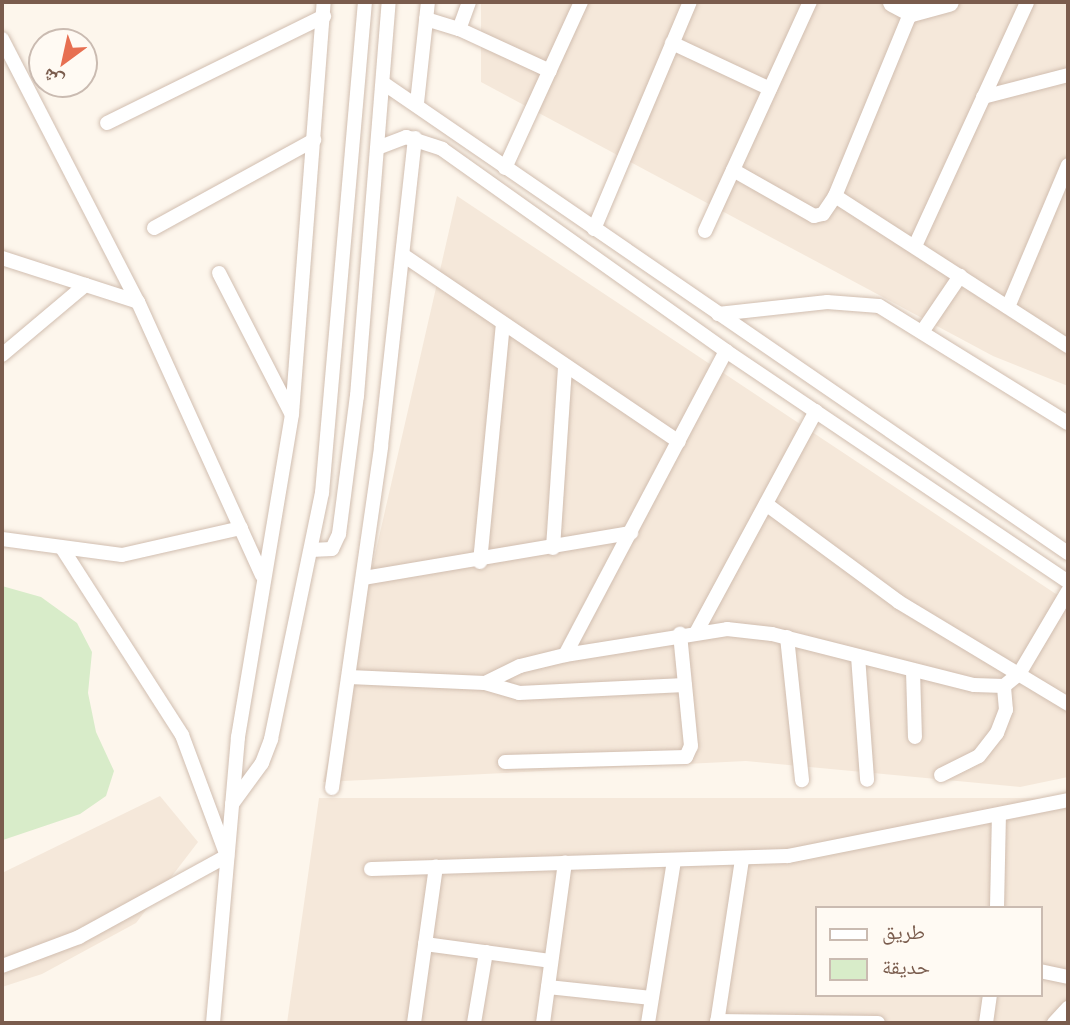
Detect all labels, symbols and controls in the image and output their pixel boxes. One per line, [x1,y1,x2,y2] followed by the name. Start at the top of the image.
[28,28,98,98] north arrow
[38,64,67,94] text: ش
[814,906,1042,997] legend
[882,919,925,944] text: طريق
[882,954,930,979] text: حديقة

